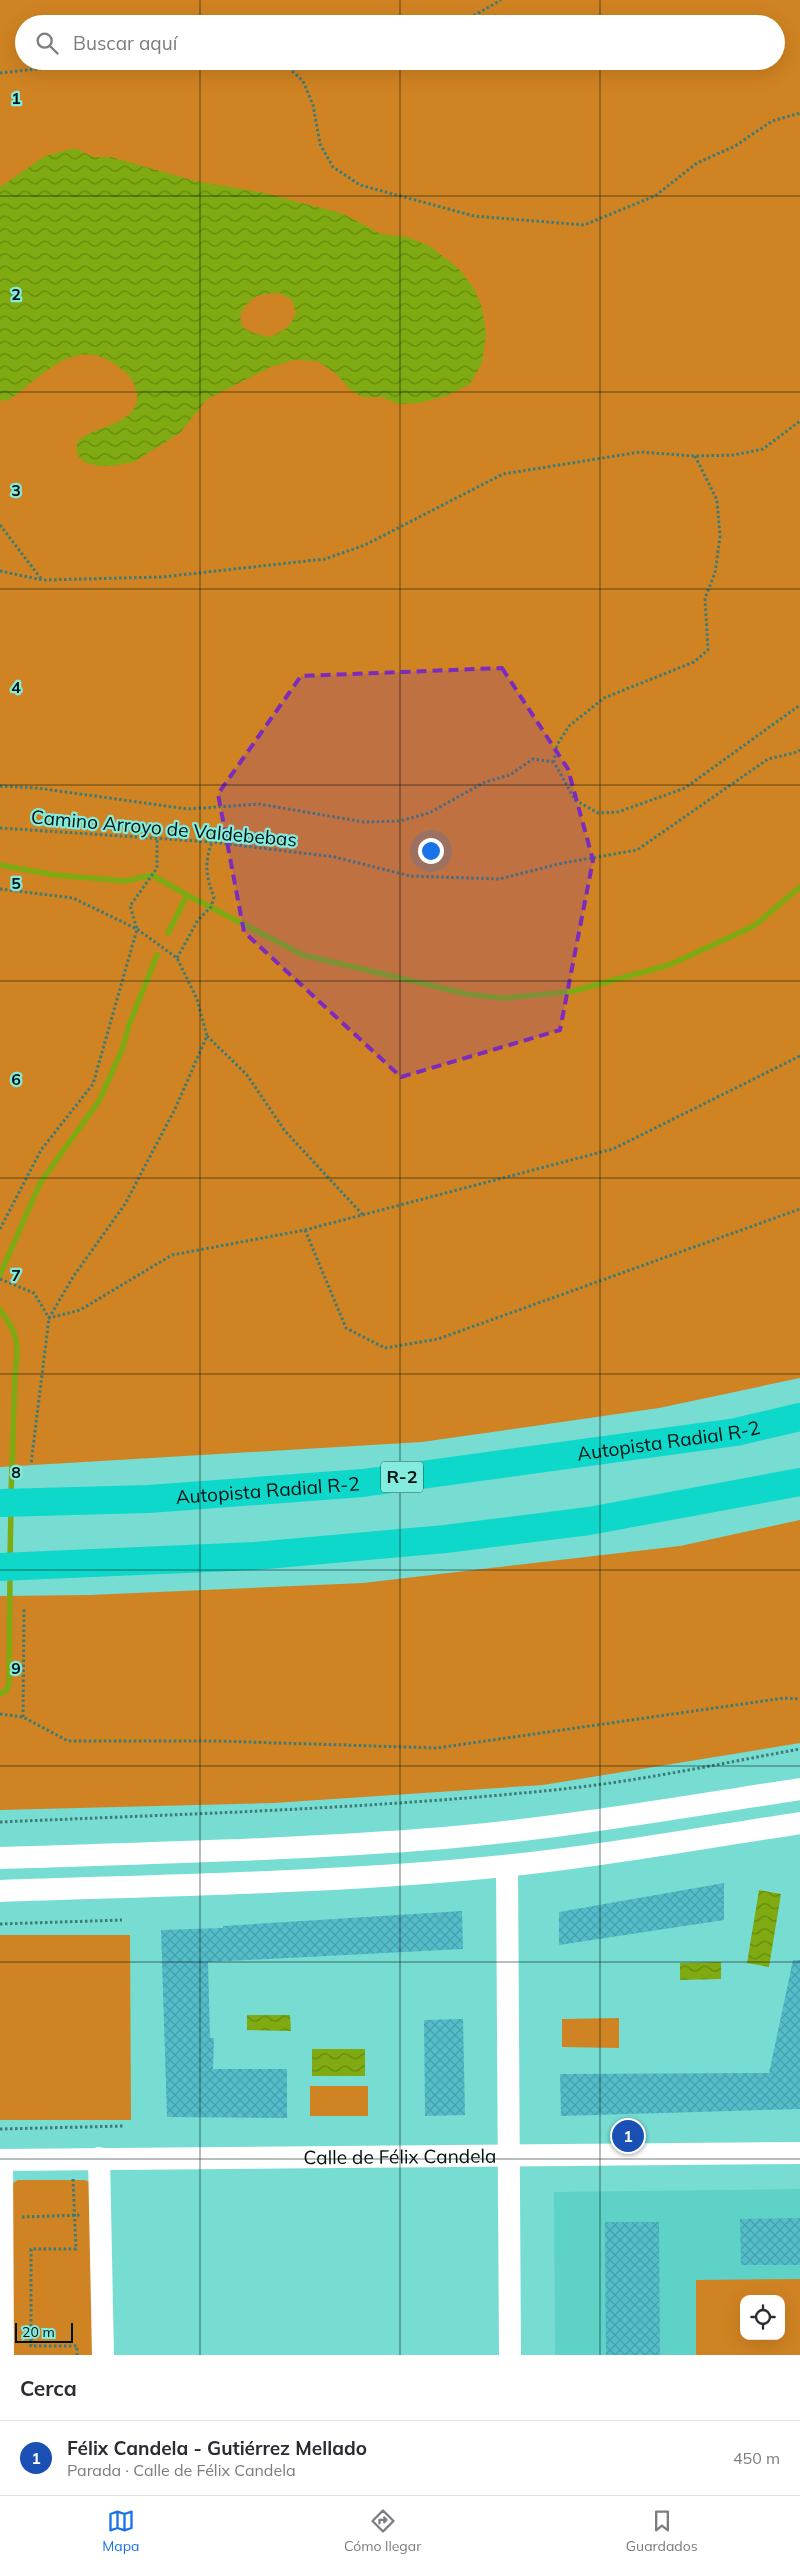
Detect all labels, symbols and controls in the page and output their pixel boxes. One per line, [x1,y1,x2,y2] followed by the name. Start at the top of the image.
[15,15,785,70] search box
[33,29,61,57] icon: search
[73,31,177,55] text: Buscar aquí
[11,88,21,108] text: 1
[11,284,21,304] text: 2
[11,480,21,500] text: 3
[11,677,21,697] text: 4
[30,804,298,852] street label: Camino Arroyo de Valdebebas
[418,838,444,864] your location
[11,873,21,893] text: 5
[11,1069,21,1089] text: 6
[11,1265,21,1285] text: 7
[576,1415,762,1466] street label: Autopista Radial R-2
[381,1461,423,1492] road number: R-2
[11,1462,21,1482] text: 8
[175,1471,360,1509] street label: Autopista Radial R-2
[11,1658,21,1678] text: 9
[612,2117,644,2155] pin: 1
[303,2144,497,2169] street label: Calle de Félix Candela
[740,2295,785,2340] map controls
[740,2295,785,2340] button: locate
[15,2320,72,2343] scale bar
[22,2323,55,2341] text: 20 m
[20,2375,77,2401] text: Cerca
[67,2436,367,2460] text: Félix Candela - Gutiérrez Mellado
[31,2448,41,2468] text: 1
[733,2448,780,2468] text: 450 m
[67,2460,296,2480] text: Parada · Calle de Félix Candela
[102,2507,140,2555] tab: Mapa
[344,2507,421,2555] tab: Cómo llegar
[626,2507,698,2555] tab: Guardados

